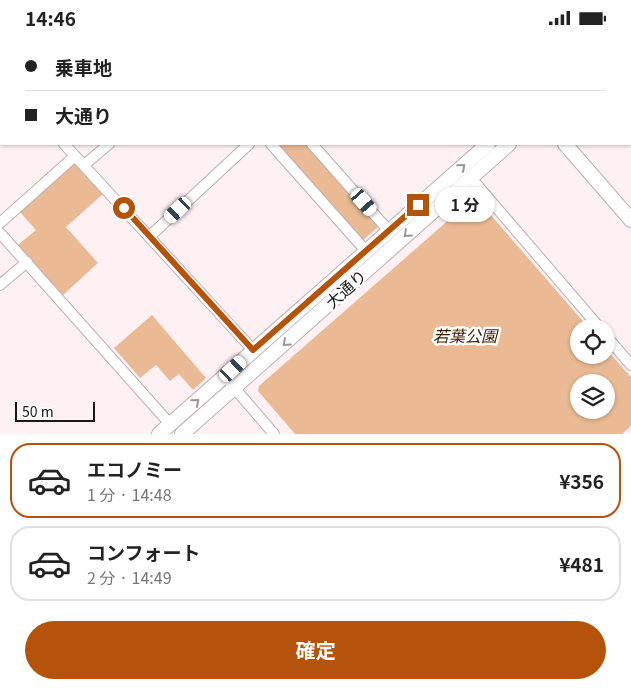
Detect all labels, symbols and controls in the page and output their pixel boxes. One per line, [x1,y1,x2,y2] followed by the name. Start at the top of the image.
[25,4,76,31] text: 14:46
[55,53,112,80] text: 乗車地
[55,101,112,128] text: 大通り
[456,164,465,173] one-way arrow
[348,186,379,218] car
[436,187,496,223] callout: 1 分
[450,192,480,216] text: 1 分
[161,194,194,226] car
[407,194,429,216] route end
[113,197,135,219] route start
[404,229,413,238] one-way arrow
[319,263,371,313] street label: 大通り
[570,319,615,419] map controls
[570,319,615,364] button: locate
[433,323,499,347] park label: 若葉公園
[283,337,292,346] one-way arrow
[216,353,249,385] car
[570,374,615,419] button: layers
[15,399,95,422] scale bar
[190,399,199,408] one-way arrow
[22,401,54,421] text: 50 m
[87,455,182,482] text: エコノミー
[27,458,72,503] icon: car
[559,467,604,494] text: ¥356
[87,482,172,506] text: 1 分 · 14:48
[87,538,200,565] text: コンフォート
[27,541,72,586] icon: car
[559,550,604,577] text: ¥481
[87,565,172,589] text: 2 分 · 14:49
[25,621,606,679] button: 確定

